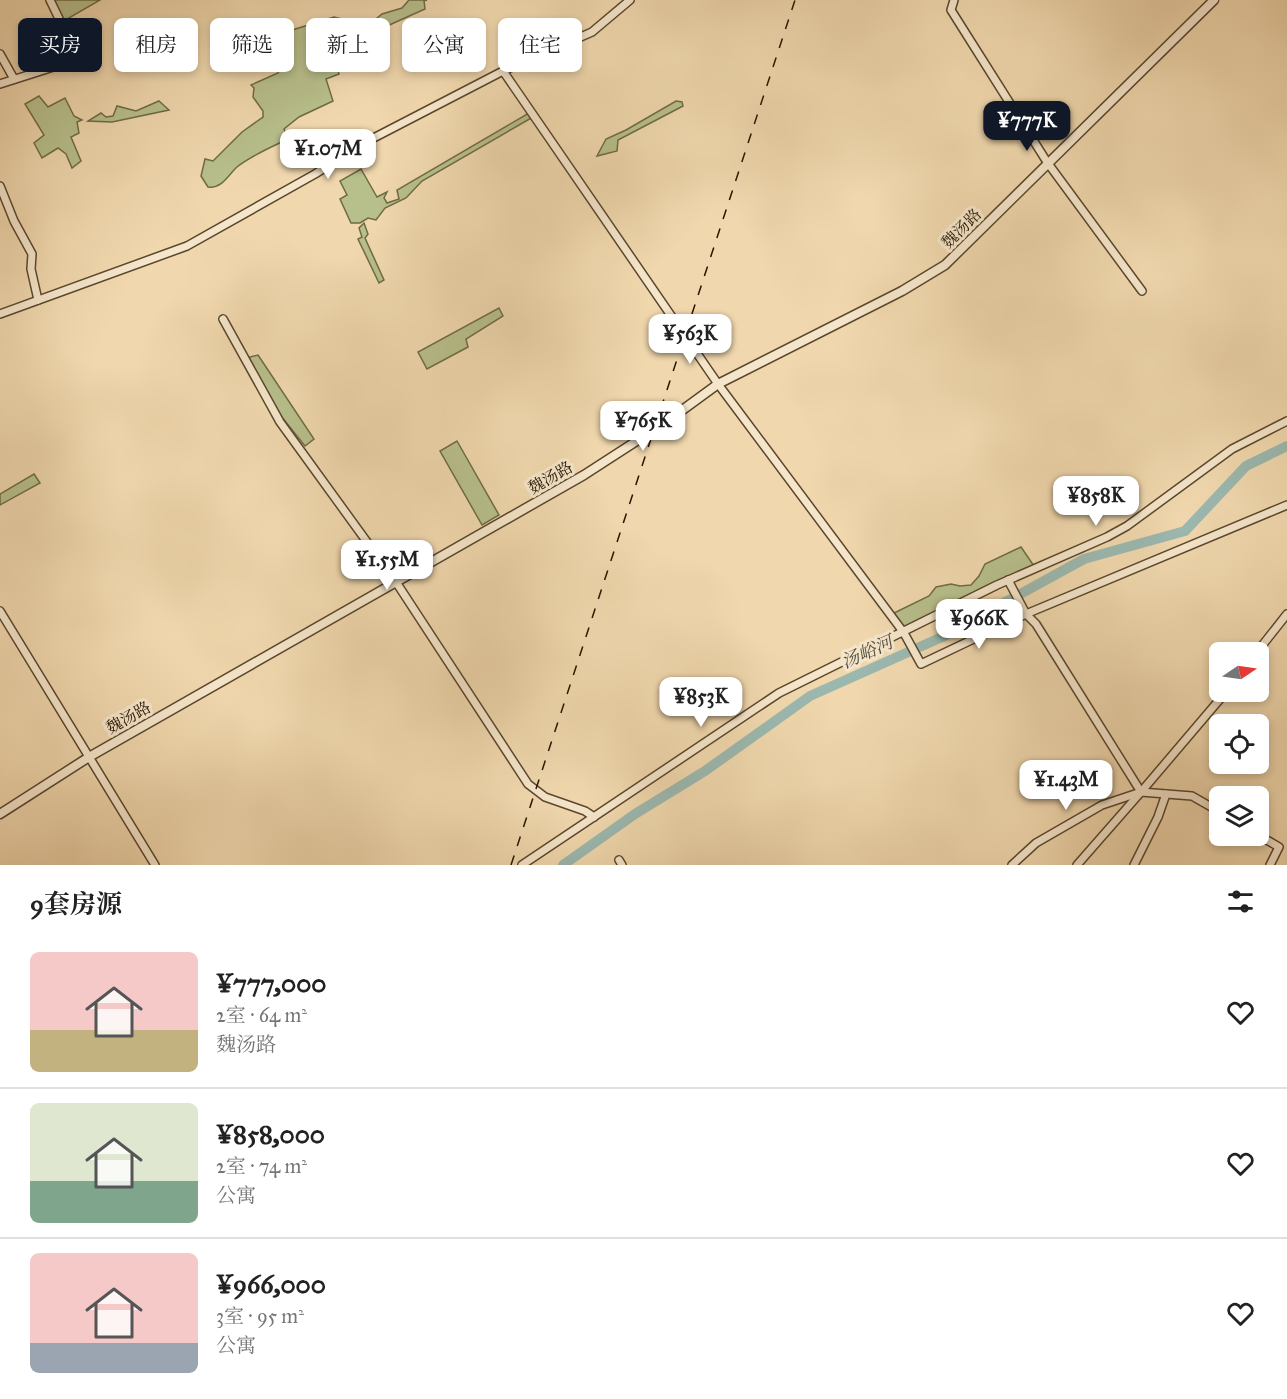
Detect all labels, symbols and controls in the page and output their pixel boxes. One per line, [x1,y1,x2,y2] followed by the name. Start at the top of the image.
[18,18,102,72] chip: 买房
[114,18,198,72] chip: 租房
[210,18,294,72] chip: 筛选
[306,18,390,72] chip: 新上
[402,18,486,72] chip: 公寓
[498,18,582,72] chip: 住宅
[985,101,1069,152] pin: ¥777K
[997,108,1057,132] text: ¥777K
[279,129,377,180] pin: ¥1.07M
[294,136,362,160] text: ¥1.07M
[938,205,985,252] street label: 魏汤路
[648,314,732,365] pin: ¥563K
[663,321,717,345] text: ¥563K
[601,401,685,452] pin: ¥765K
[614,408,672,432] text: ¥765K
[525,457,576,498] street label: 魏汤路
[1054,476,1138,527] pin: ¥858K
[1067,483,1125,507] text: ¥858K
[338,540,436,591] pin: ¥1.55M
[355,547,419,571] text: ¥1.55M
[937,599,1021,650] pin: ¥966K
[950,606,1008,630] text: ¥966K
[838,630,899,673] water label: 汤峪河
[1209,642,1269,702] north arrow
[1209,642,1269,846] map controls
[659,677,743,728] pin: ¥853K
[673,684,729,708] text: ¥853K
[103,697,154,737] street label: 魏汤路
[1209,714,1269,774] button: locate
[1017,760,1115,811] pin: ¥1.43M
[1033,767,1099,791] text: ¥1.43M
[1209,786,1269,846] button: layers
[1224,885,1257,918] icon: filters
[30,888,122,920] text: 9套房源
[216,967,326,999] text: ¥777,000
[78,976,150,1048] icon: home
[1224,996,1257,1029] icon: heart
[216,1003,307,1027] text: 2室 · 64 m²
[216,1032,276,1056] text: 魏汤路
[216,1118,325,1150] text: ¥858,000
[78,1127,150,1199] icon: home
[1224,1147,1257,1180] icon: heart
[216,1154,307,1178] text: 2室 · 74 m²
[216,1183,256,1207] text: 公寓
[216,1268,326,1300] text: ¥966,000
[78,1277,150,1349] icon: home
[1224,1297,1257,1330] icon: heart
[216,1304,304,1328] text: 3室 · 95 m²
[216,1333,256,1357] text: 公寓

